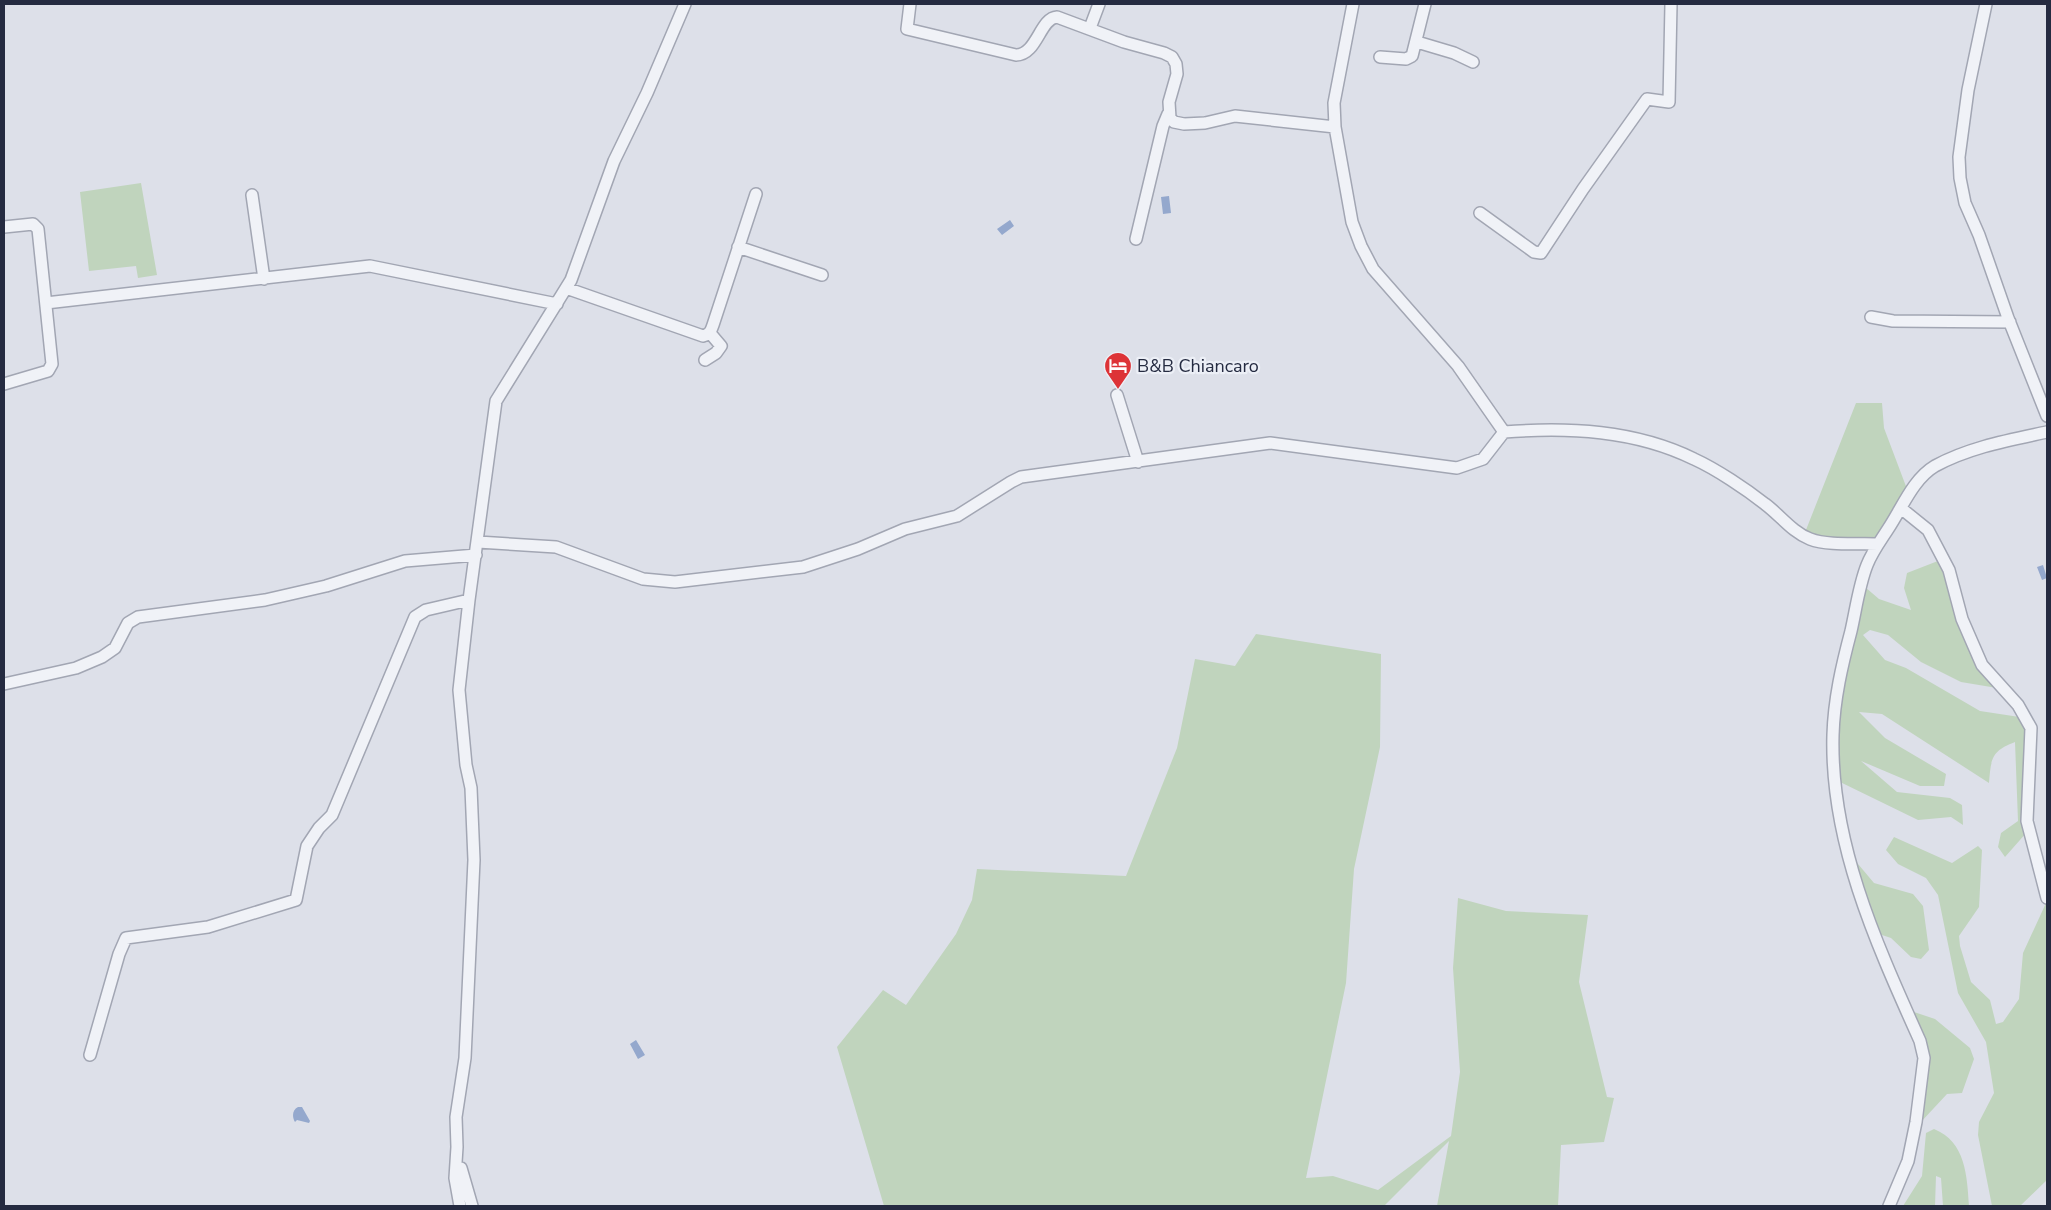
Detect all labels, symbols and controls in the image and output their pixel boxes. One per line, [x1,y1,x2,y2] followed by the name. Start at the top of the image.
[1103,351,1133,390] hotel icon: B&B Chiancaro
[1137,354,1259,378] place label: B&B Chiancaro

